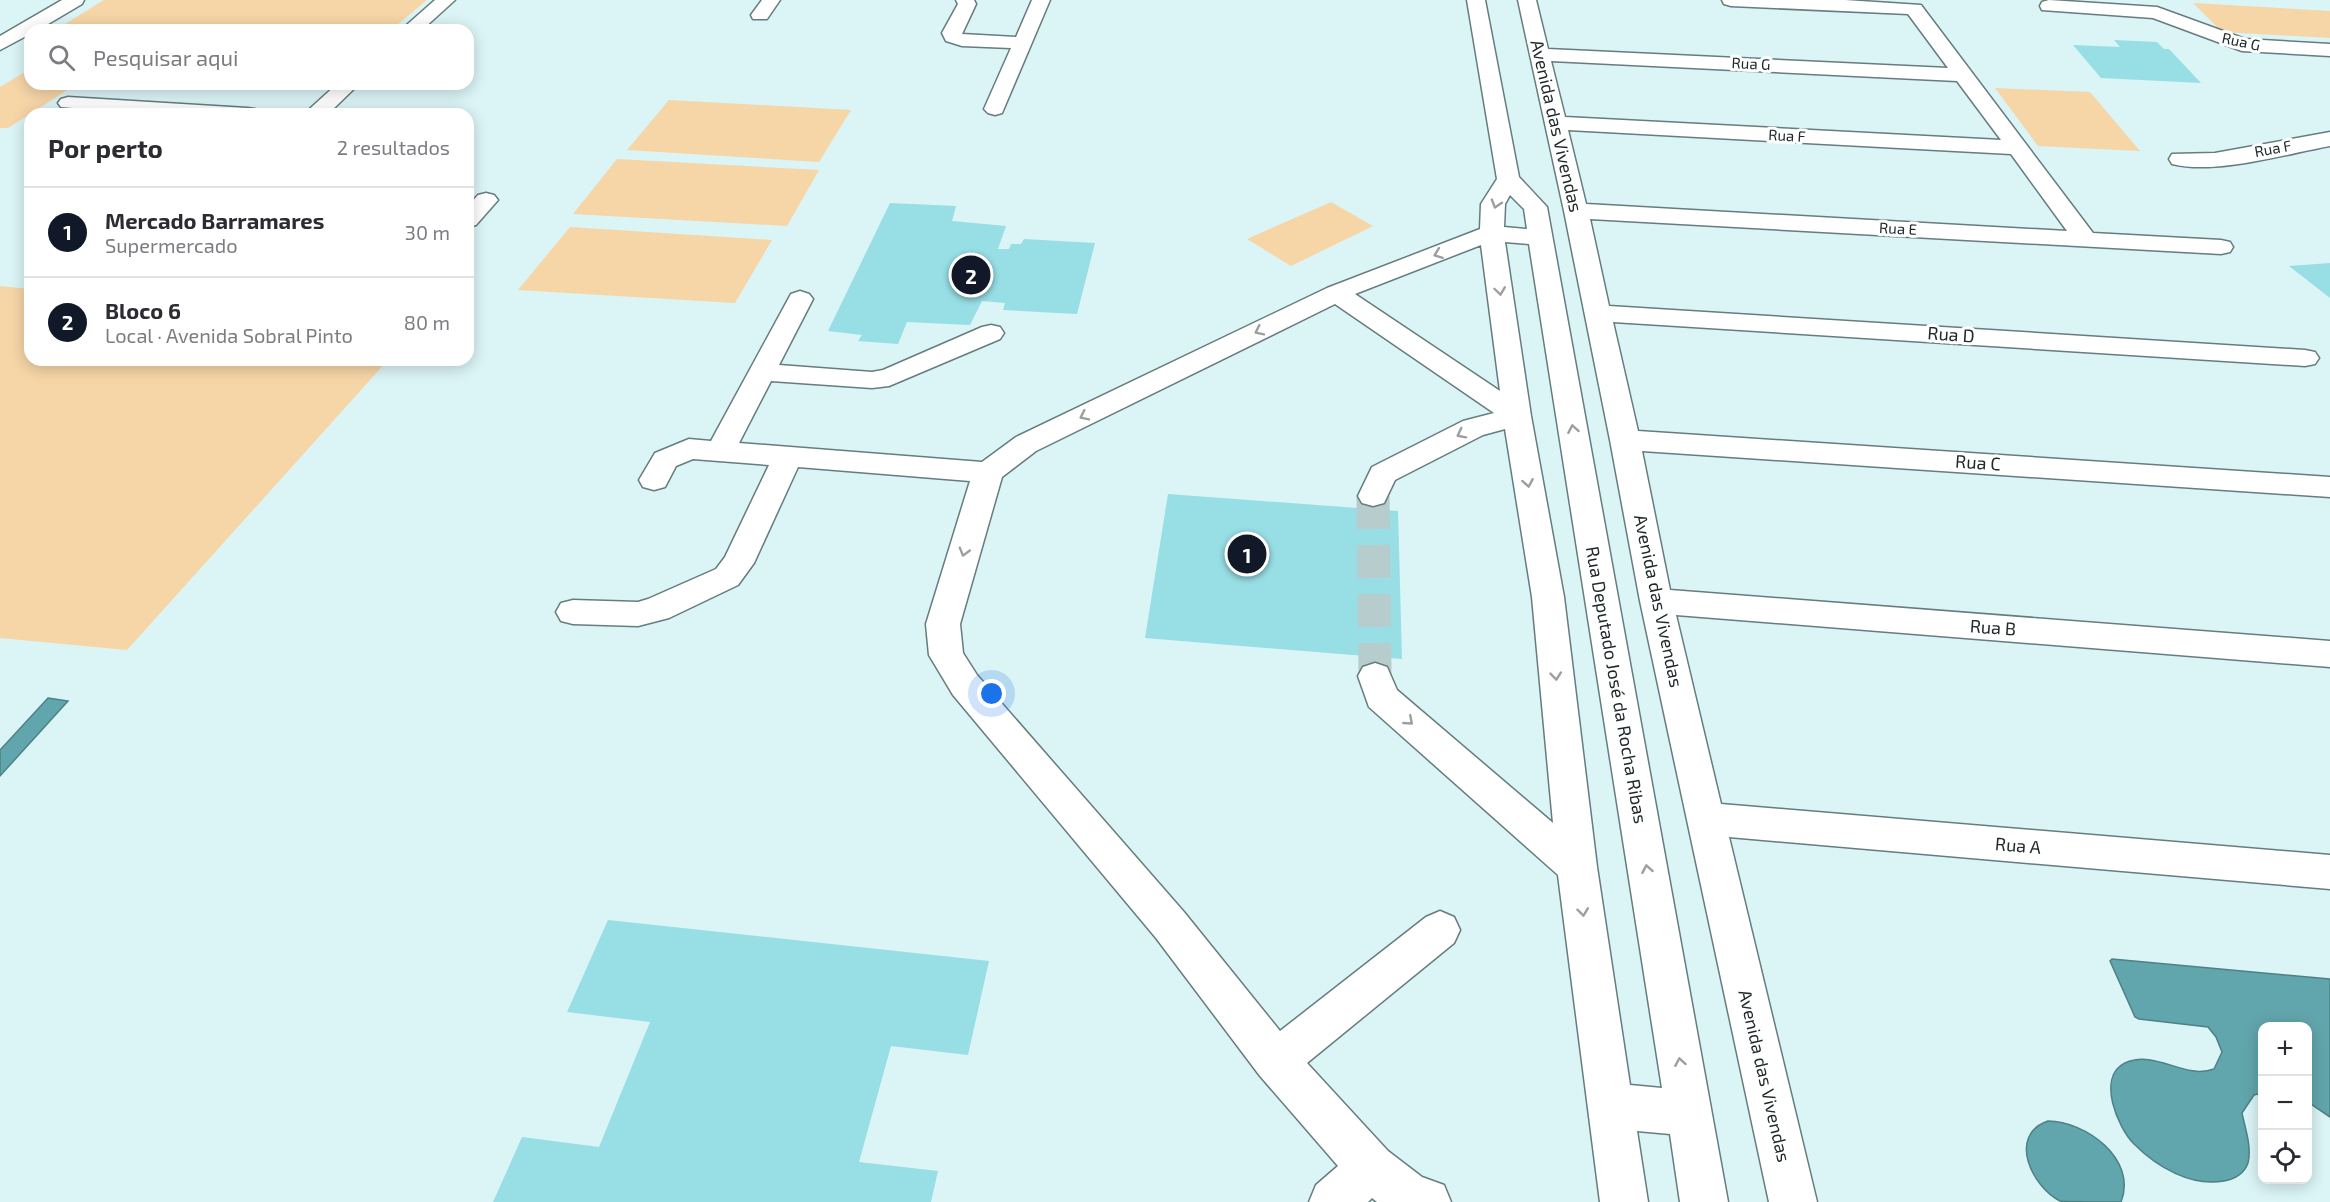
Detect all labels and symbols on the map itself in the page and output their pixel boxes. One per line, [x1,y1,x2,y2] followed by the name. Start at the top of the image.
[2220,28,2262,54] street label: Rua G
[1526,37,1588,214] street label: Avenida das Vivendas
[1731,53,1771,73] street label: Rua G
[1768,125,1806,145] street label: Rua F
[2253,136,2293,160] street label: Rua F
[1491,199,1503,209] one-way arrow
[1879,218,1917,238] street label: Rua E
[1433,247,1444,259] one-way arrow
[952,252,990,298] pin: 2
[1493,286,1506,295] one-way arrow
[1927,321,1975,347] street label: Rua D
[1254,323,1265,335] one-way arrow
[1079,409,1090,421] one-way arrow
[1567,424,1580,434] one-way arrow
[1457,427,1468,438] one-way arrow
[1955,449,2002,475] street label: Rua C
[1521,478,1534,488] one-way arrow
[1630,512,1688,689] street label: Avenida das Vivendas
[1228,532,1266,576] pin: 1
[1582,544,1652,825] street label: Rua Deputado José da Rocha Ribas
[959,546,971,557] one-way arrow
[1969,614,2017,640] street label: Rua B
[1550,672,1562,681] one-way arrow
[977,679,1006,708] your location
[1402,714,1413,725] one-way arrow
[1994,832,2043,858] street label: Rua A
[1642,865,1654,874] one-way arrow
[1577,907,1589,916] one-way arrow
[1734,987,1796,1164] street label: Avenida das Vivendas
[1674,1057,1687,1067] one-way arrow

